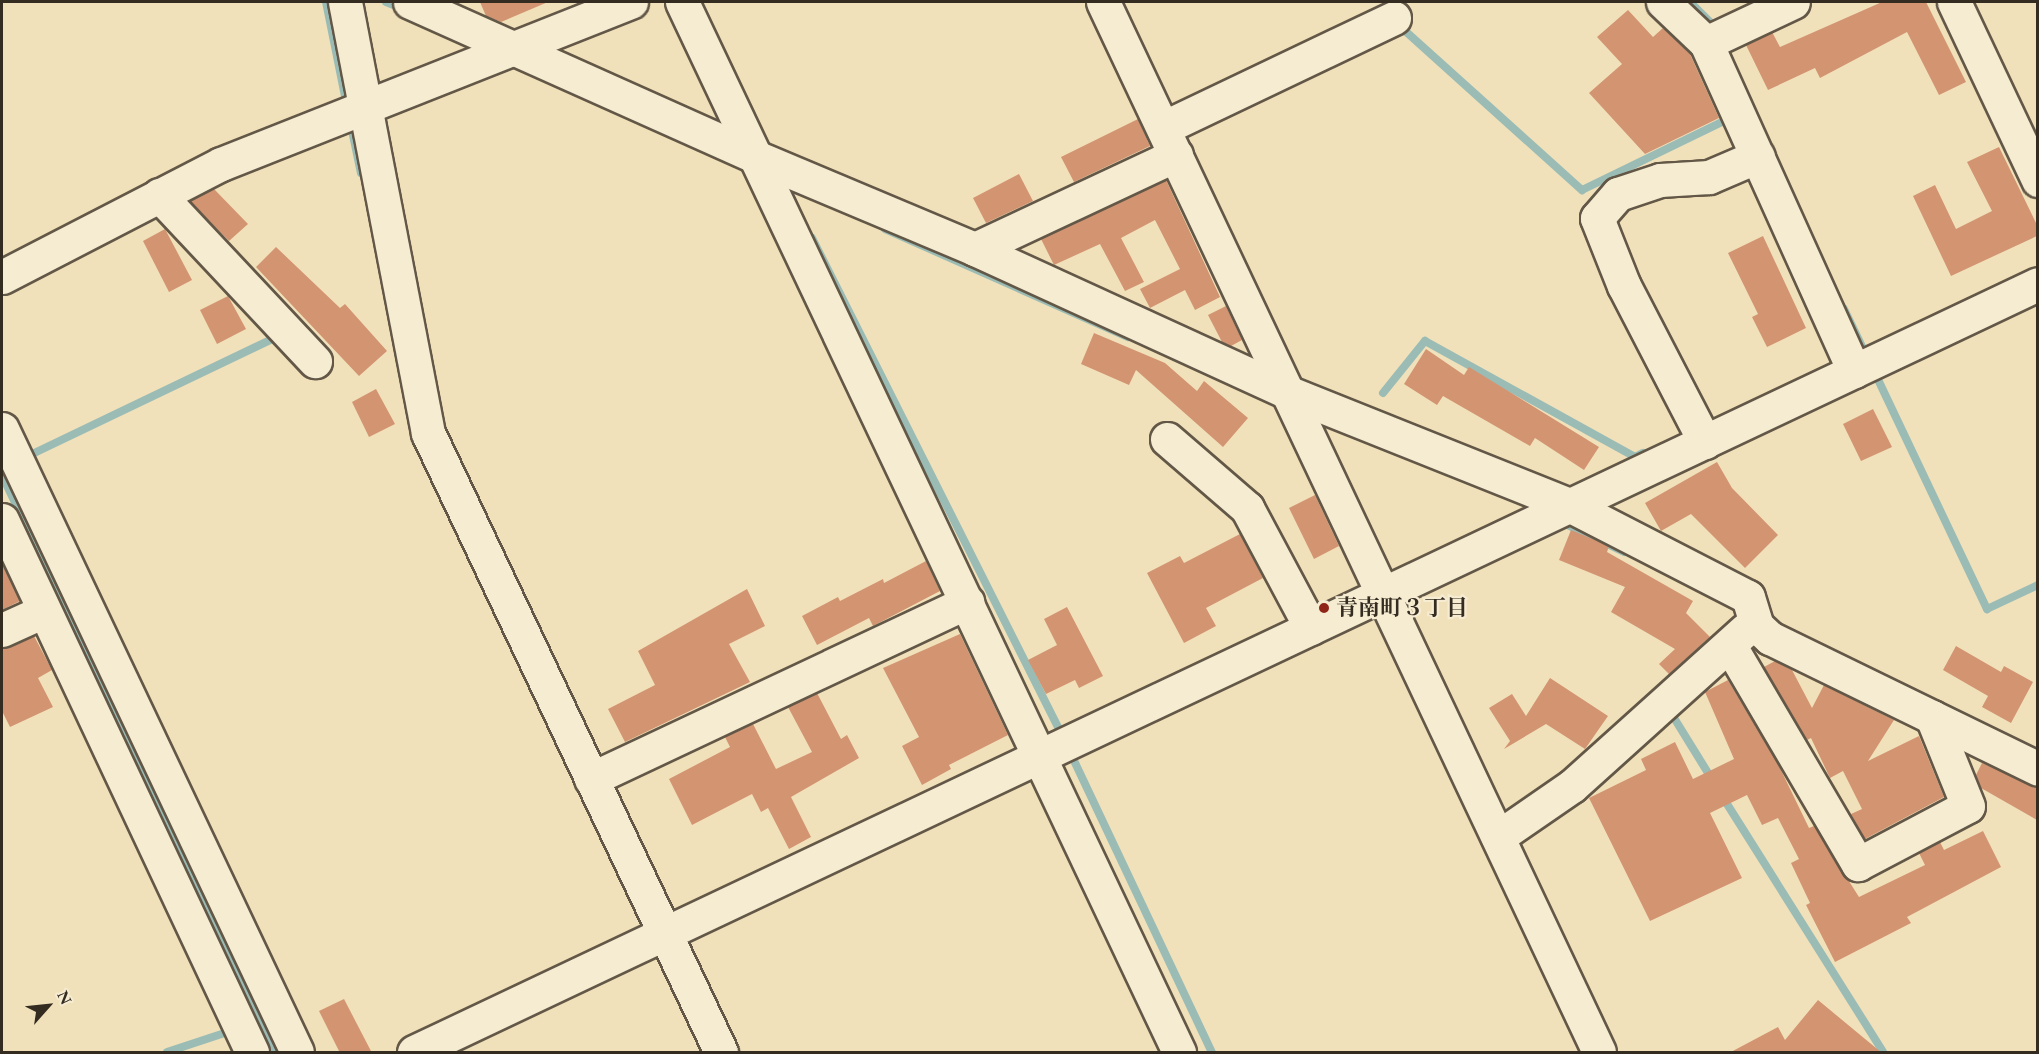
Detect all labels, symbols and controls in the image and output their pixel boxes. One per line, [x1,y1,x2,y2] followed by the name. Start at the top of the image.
[1336,595,1468,621] place label: 青南町３丁目
[1317,601,1331,615] marker: 青南町３丁目
[18,976,78,1036] north arrow
[52,987,77,1008] text: N

